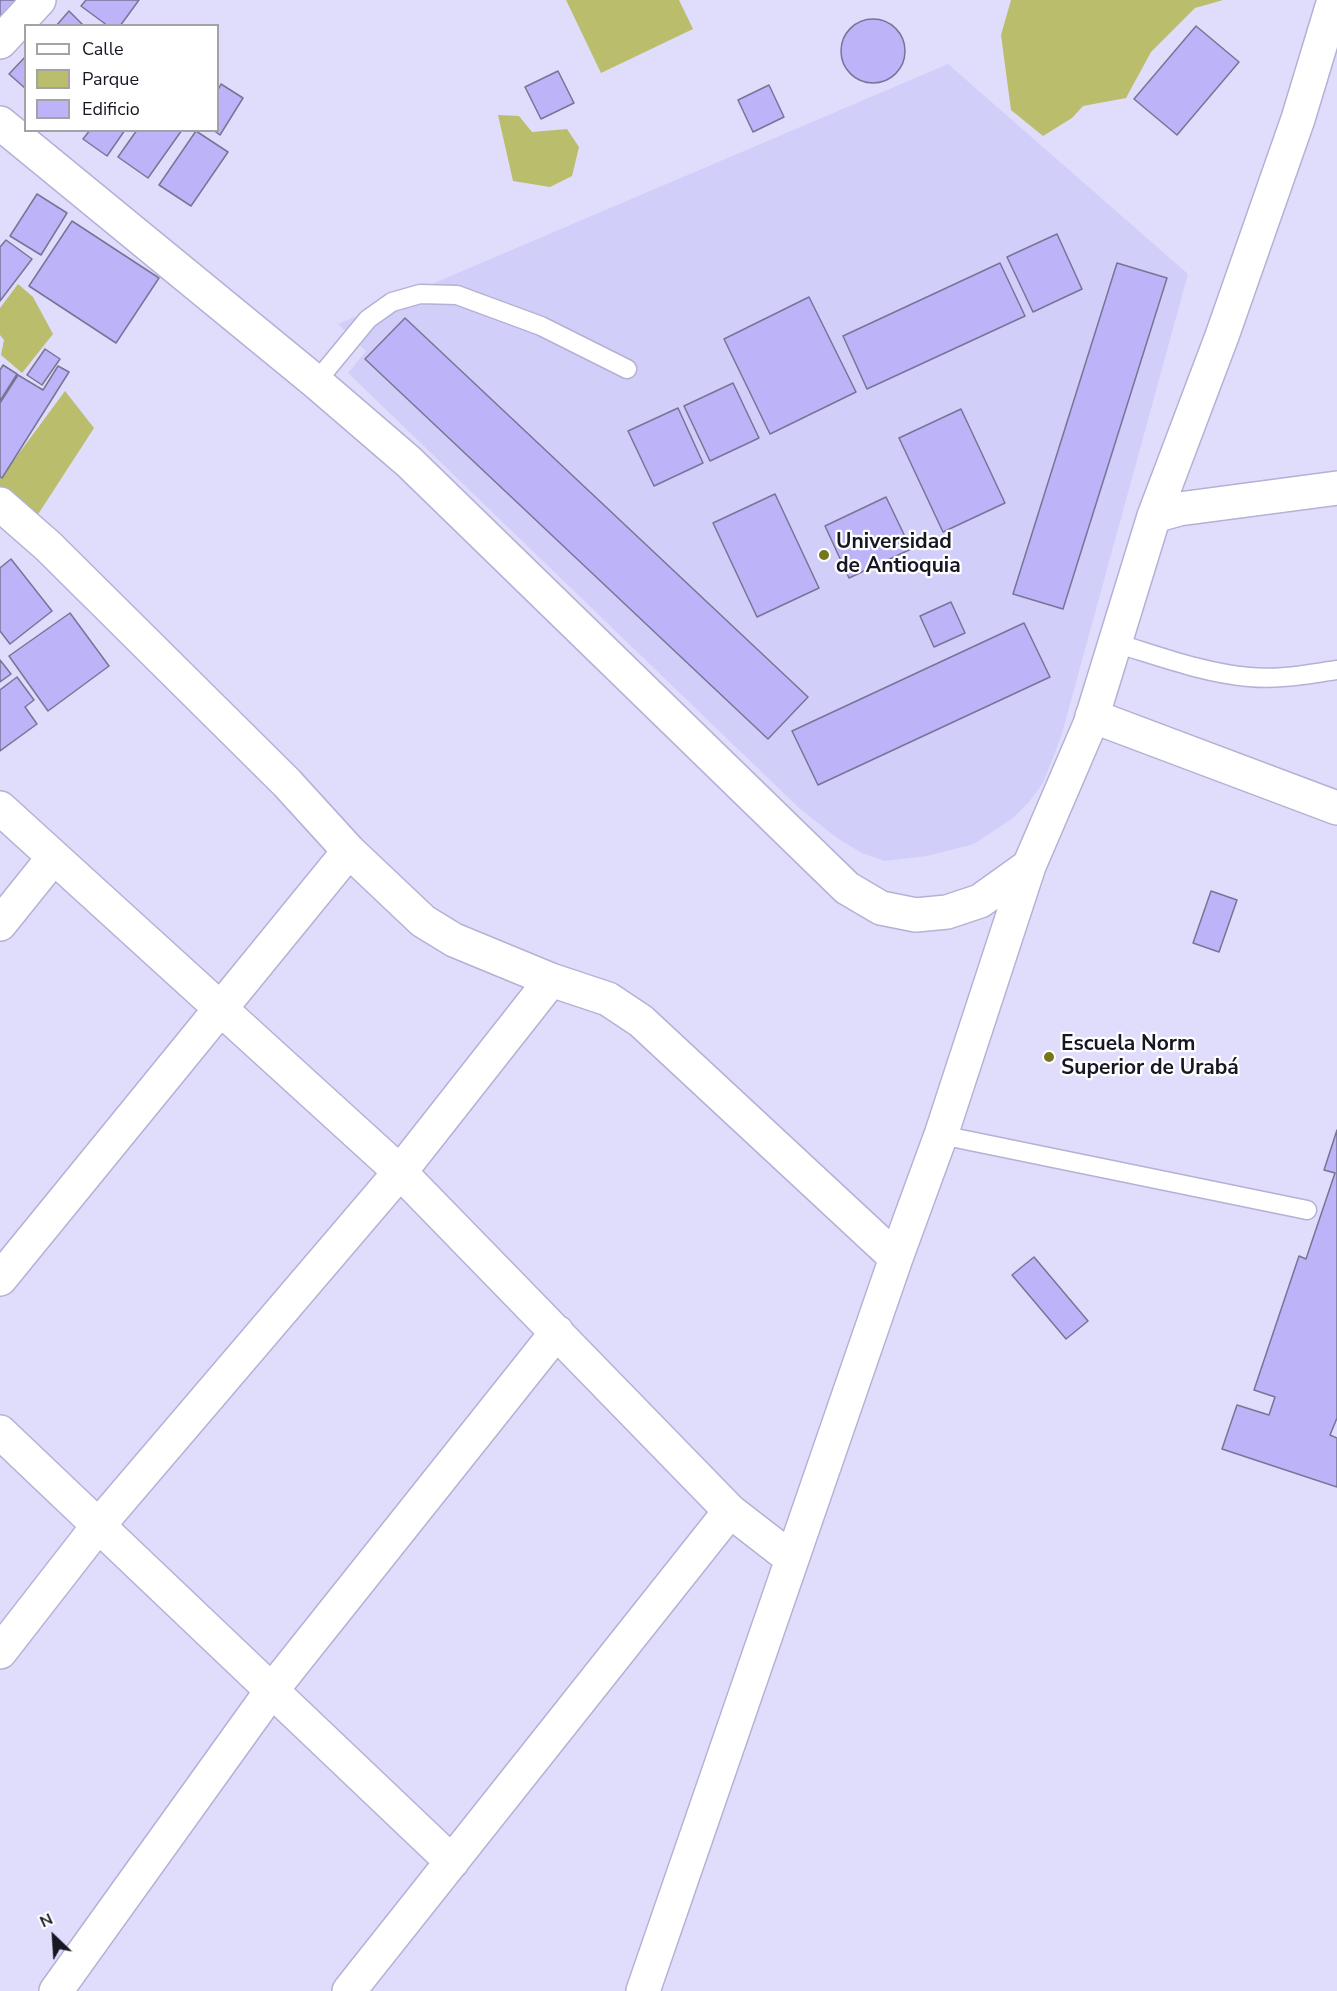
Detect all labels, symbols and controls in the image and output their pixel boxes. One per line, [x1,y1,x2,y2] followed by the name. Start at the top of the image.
[24,24,219,132] legend
[82,37,124,61] text: Calle
[82,67,139,91] text: Parque
[82,97,140,121] text: Edificio
[836,530,961,580] place label: Universidad de Antioquia
[817,548,831,562] marker: Universidad de Antioquia
[1061,1032,1239,1082] place label: Escuela Norm Superior de Urabá
[1042,1050,1056,1064] marker: Escuela Norm Superior de Urabá
[24,1907,84,1967] north arrow
[36,1908,56,1933] text: N

